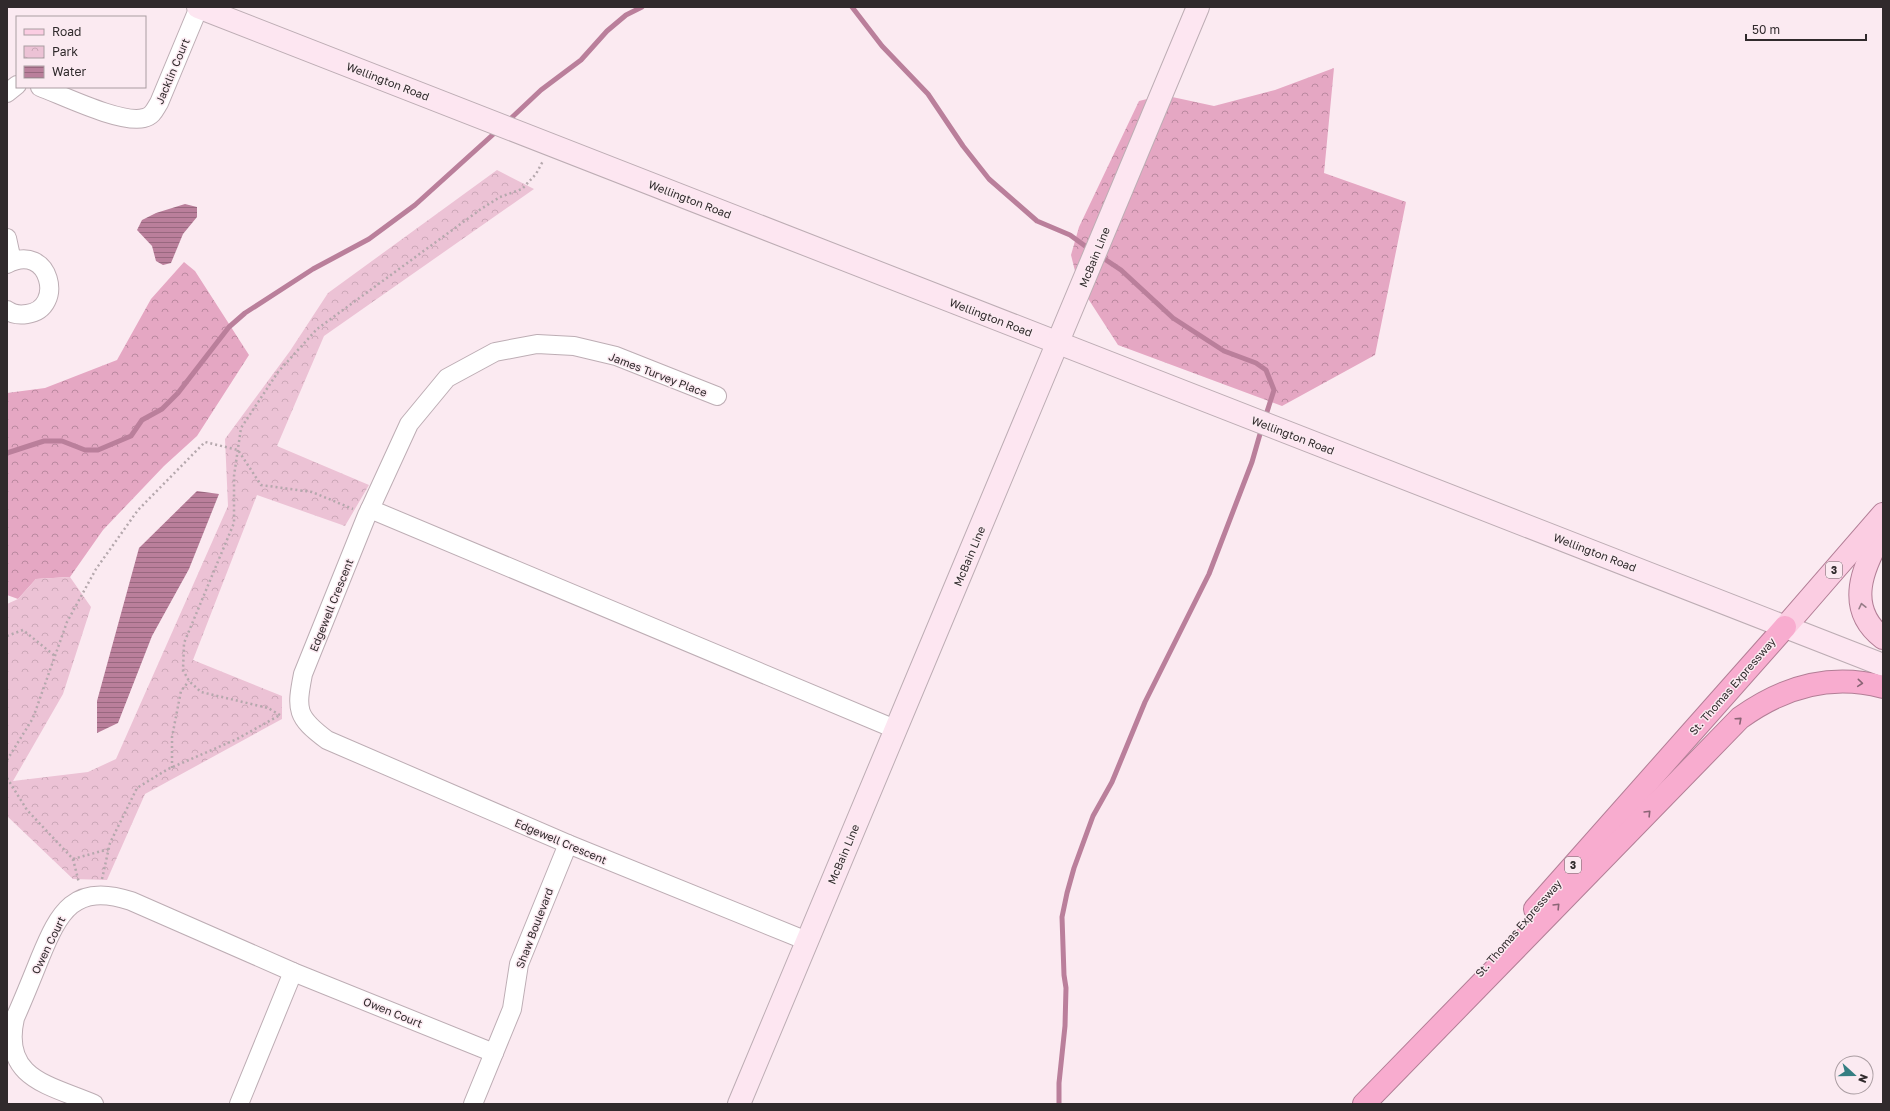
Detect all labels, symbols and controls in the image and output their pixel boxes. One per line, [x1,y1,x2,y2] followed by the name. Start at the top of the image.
[16,16,146,88] legend
[1746,16,1866,42] scale bar
[1752,22,1780,37] text: 50 m
[52,24,81,39] text: Road
[152,36,192,106] street label: Jacklin Court
[52,44,78,59] text: Park
[345,59,431,103] street label: Wellington Road
[52,64,86,79] text: Water
[647,177,733,221] street label: Wellington Road
[1076,225,1112,289] street label: McBain Line
[948,295,1034,339] street label: Wellington Road
[607,349,709,399] street label: James Turvey Place
[1250,413,1336,457] street label: Wellington Road
[951,524,987,588] street label: McBain Line
[1552,530,1638,574] street label: Wellington Road
[306,557,356,653] street label: Edgewell Crescent
[1826,562,1842,578] road number: 3
[1859,602,1867,609] one-way arrow
[1686,635,1778,737] street label: St. Thomas Expressway
[1856,678,1863,687] one-way arrow
[1734,717,1742,725] one-way arrow
[1643,810,1651,818] one-way arrow
[513,816,609,866] street label: Edgewell Crescent
[825,822,861,886] street label: McBain Line
[1565,857,1581,873] road number: 3
[1472,877,1564,979] street label: St. Thomas Expressway
[513,886,555,970] street label: Shaw Boulevard
[1552,903,1560,911] one-way arrow
[28,914,68,976] street label: Owen Court
[362,994,424,1030] street label: Owen Court
[1834,1055,1874,1095] north arrow
[1856,1073,1871,1085] text: N

